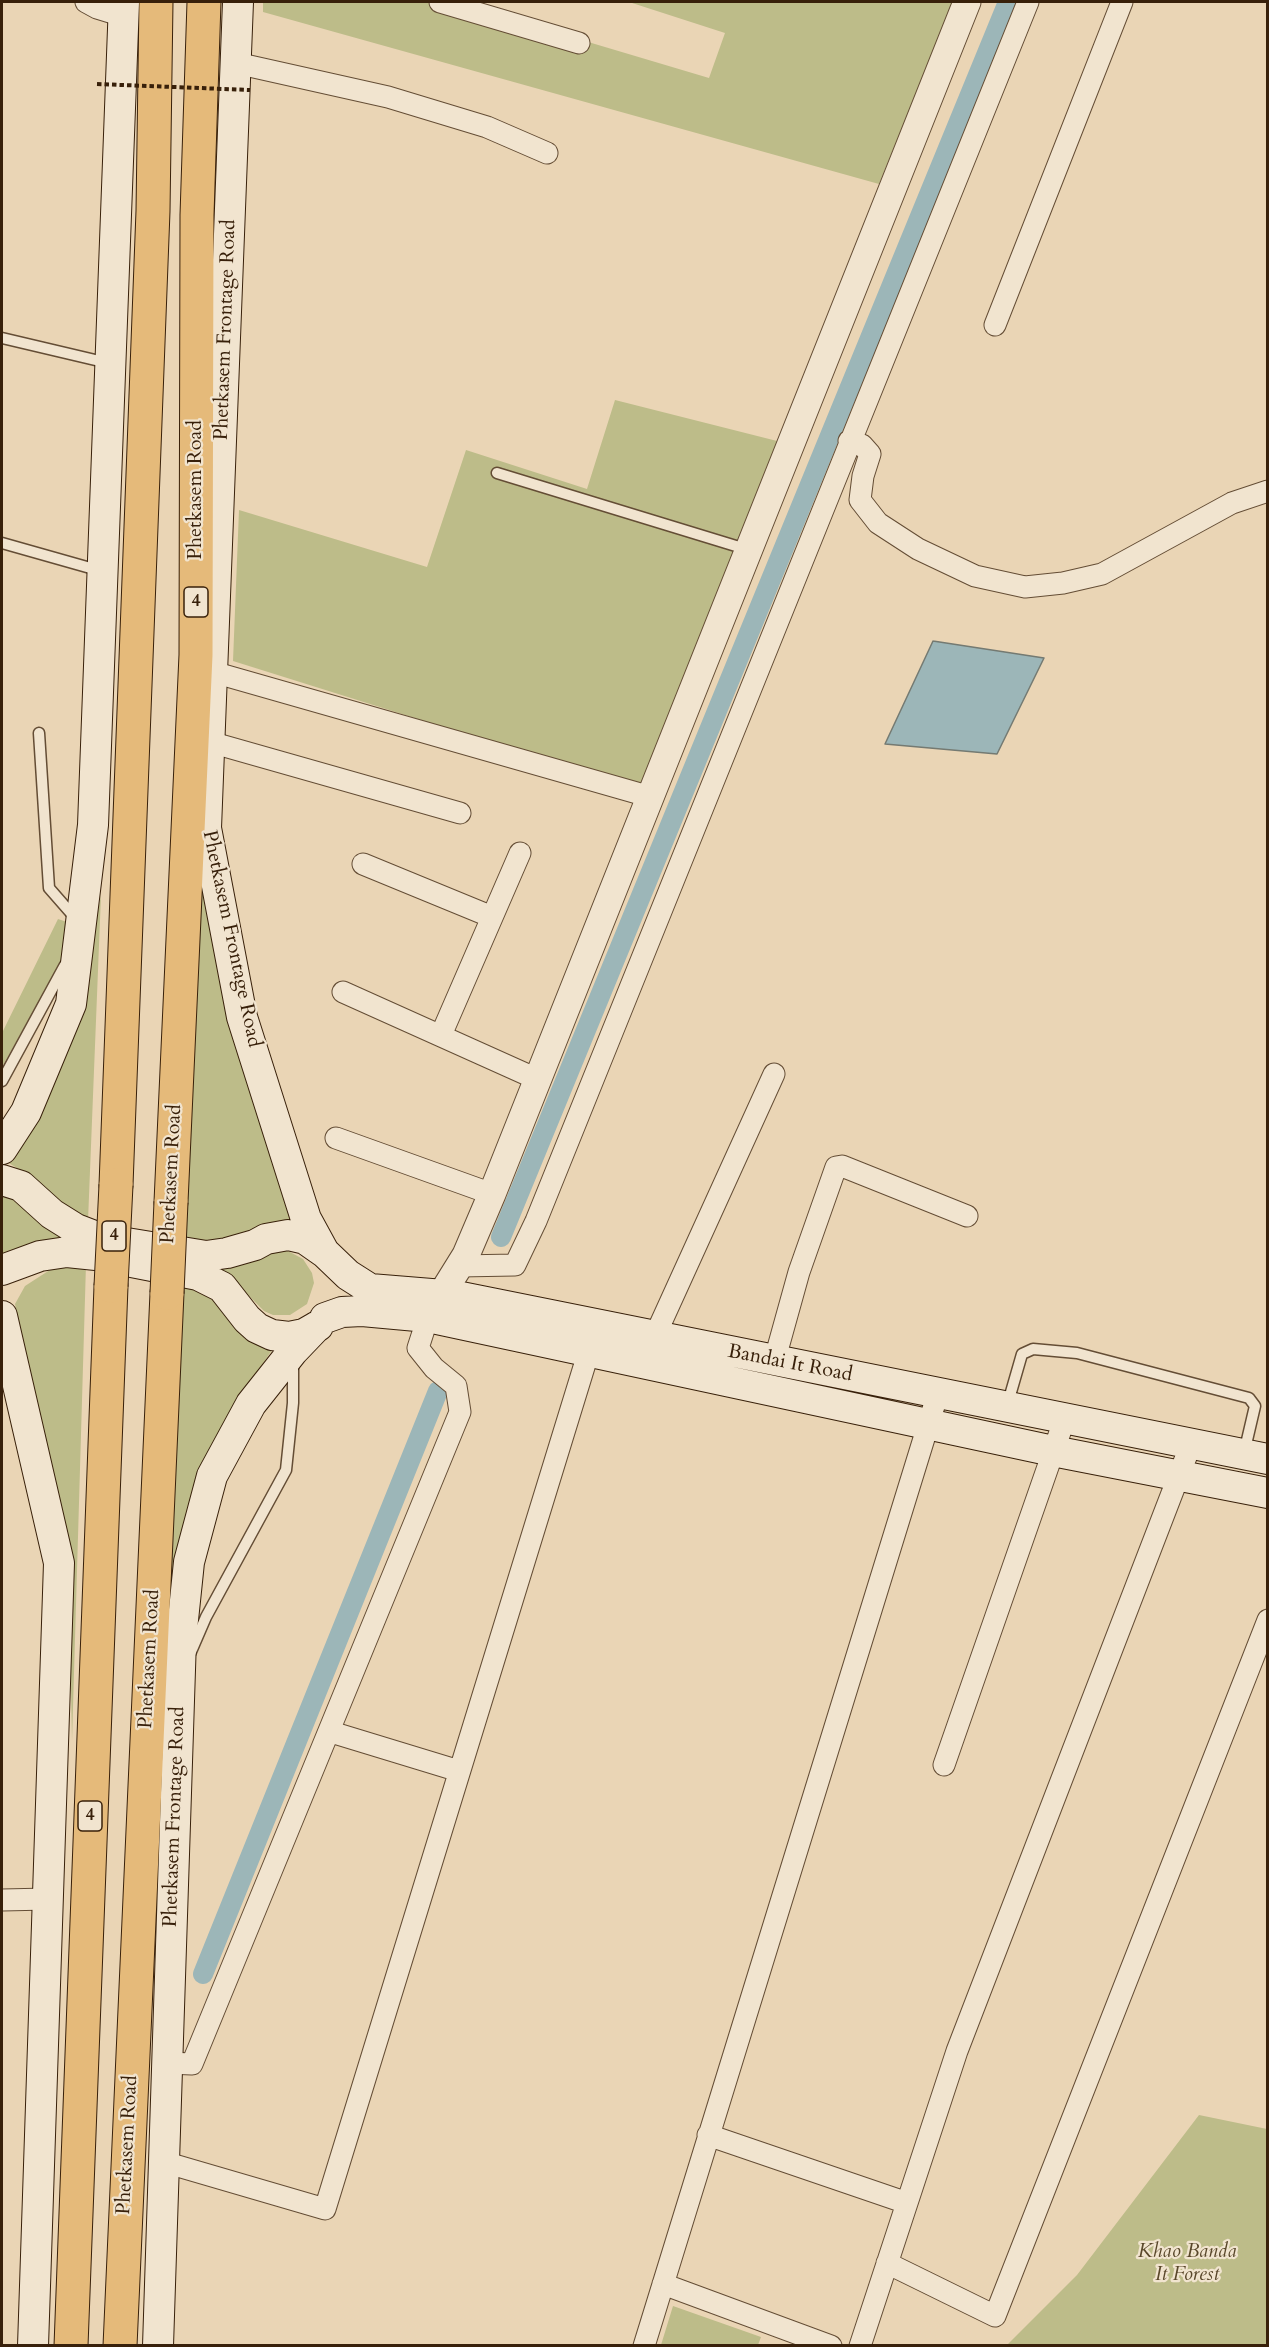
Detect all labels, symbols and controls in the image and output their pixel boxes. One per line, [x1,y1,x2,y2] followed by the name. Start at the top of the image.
[210,219,242,441] street label: Phetkasem Frontage Road
[184,420,208,560] street label: Phetkasem Road
[184,587,208,617] road number: 4
[196,828,266,1050] street label: Phetkasem Frontage Road
[156,1104,188,1244] street label: Phetkasem Road
[102,1221,126,1251] road number: 4
[726,1340,854,1388] street label: Bandai It Road
[134,1589,166,1729] street label: Phetkasem Road
[159,1706,191,1928] street label: Phetkasem Frontage Road
[78,1801,102,1831] road number: 4
[112,2075,144,2215] street label: Phetkasem Road
[1138,2240,1236,2287] park label: Khao Banda It Forest

